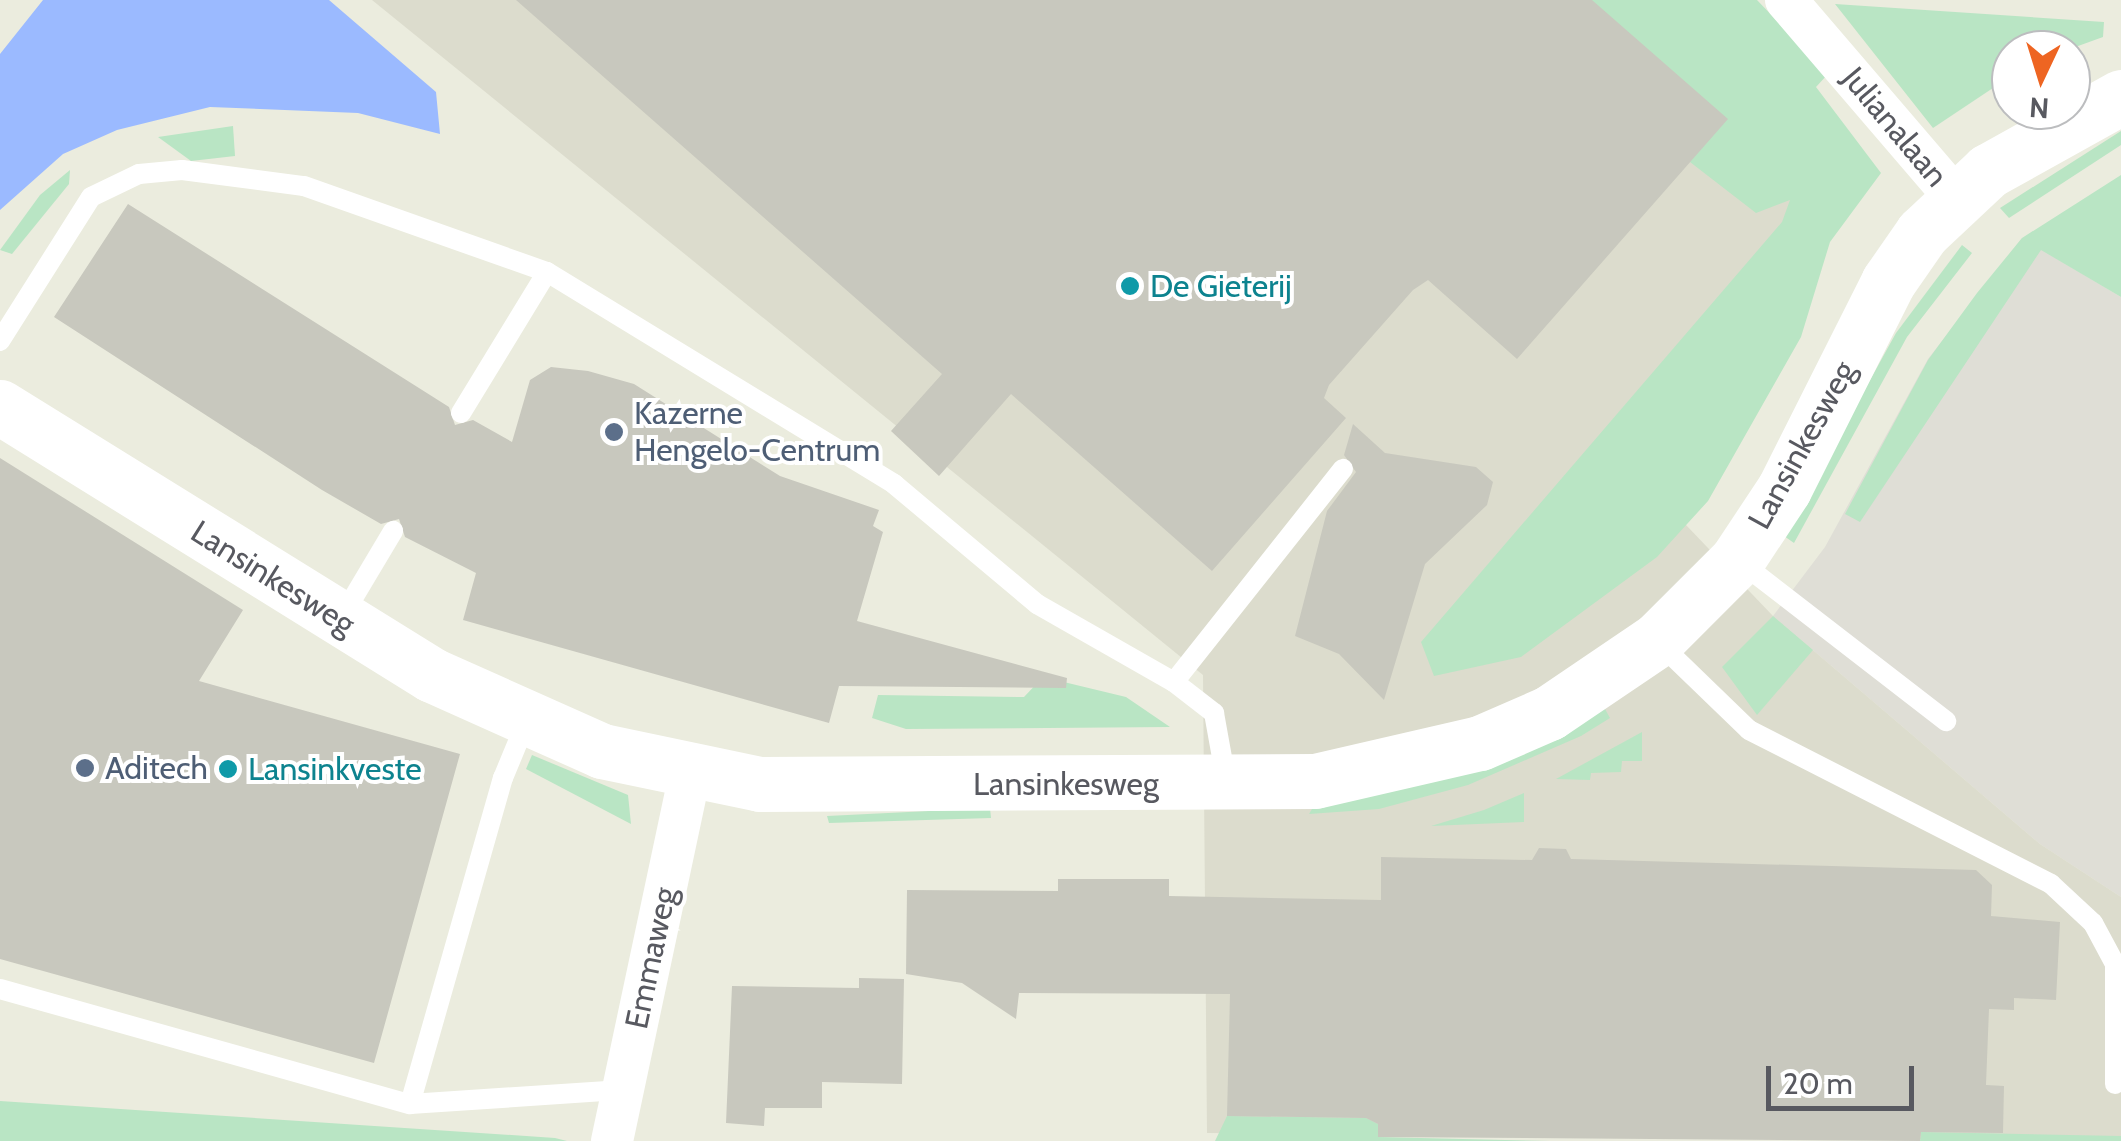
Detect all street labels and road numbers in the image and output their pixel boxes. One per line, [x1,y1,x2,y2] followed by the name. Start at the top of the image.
[1834,60,1956,194] street label: Julianalaan
[1740,354,1864,536] street label: Lansinkesweg
[184,512,362,644] street label: Lansinkesweg
[973,765,1159,803] street label: Lansinkesweg
[617,884,685,1032] street label: Emmaweg

